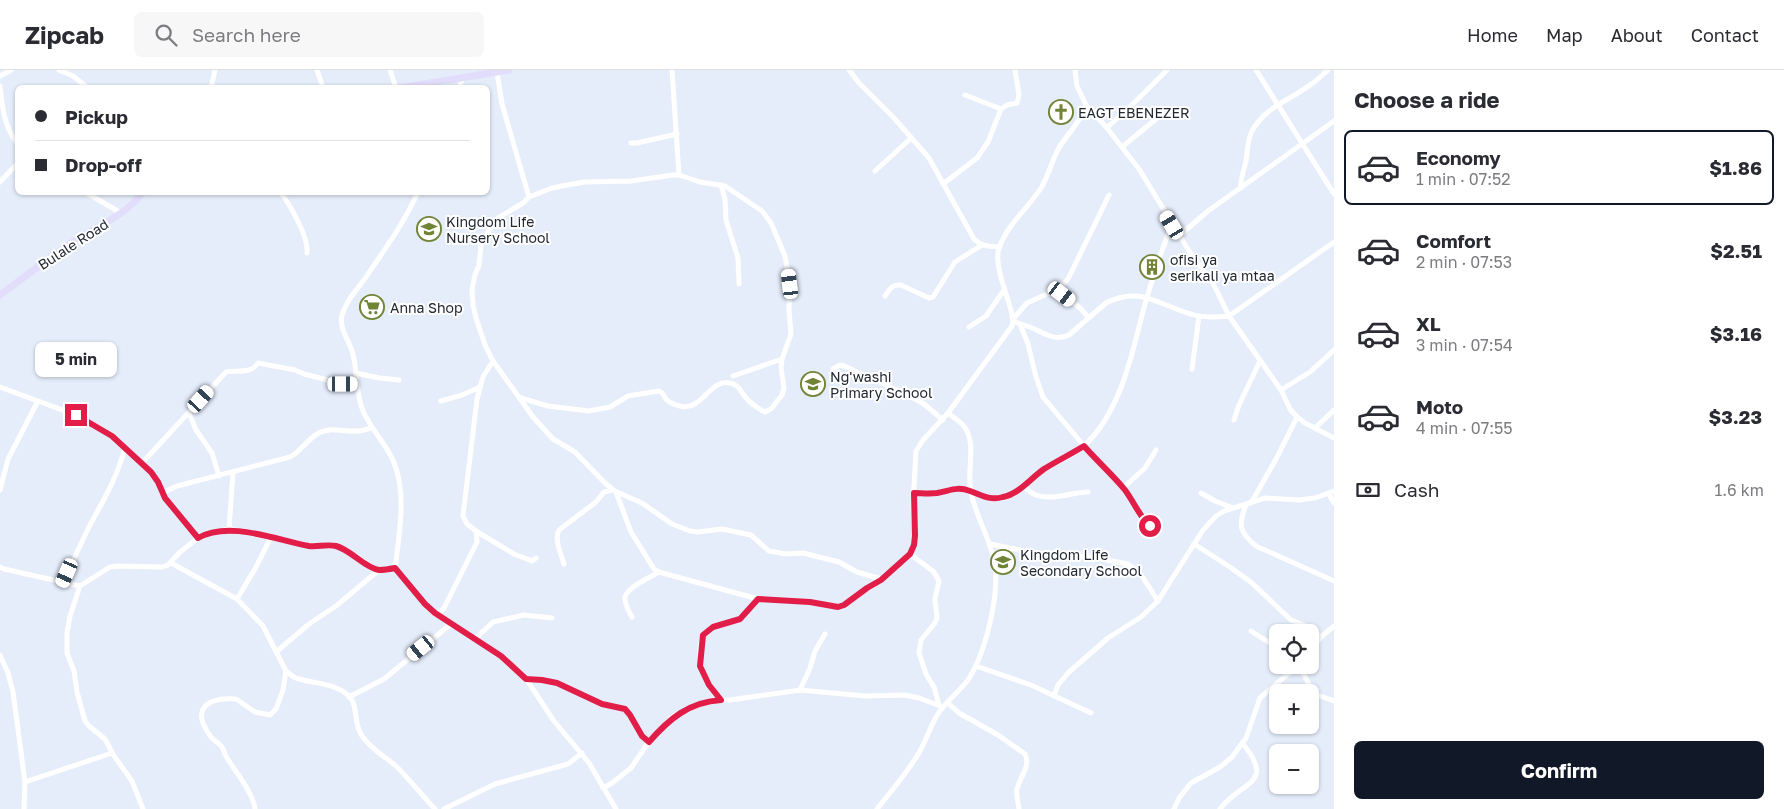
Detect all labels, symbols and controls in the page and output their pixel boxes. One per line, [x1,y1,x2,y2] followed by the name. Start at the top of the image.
[134,12,484,57] search box
[25,20,104,49] text: Zipcab
[152,21,180,49] icon: search
[192,23,301,46] text: Search here
[1467,24,1518,46] text: Home
[1546,24,1583,46] text: Map
[1611,24,1663,46] text: About
[1691,24,1759,46] text: Contact
[1354,86,1500,113] text: Choose a ride
[1048,99,1074,125] church icon: EAGT EBENEZER
[1078,104,1190,121] place label: EAGT EBENEZER
[65,105,128,128] text: Pickup
[1356,145,1401,190] icon: car
[1416,146,1501,169] text: Economy
[65,153,142,176] text: Drop-off
[1709,156,1762,179] text: $1.86
[1416,169,1511,189] text: 1 min · 07:52
[1157,208,1186,242] car
[446,213,550,246] place label: Kingdom Life Nursery School
[35,215,111,273] street label: Bulale Road
[416,216,442,242] school or university icon: Kingdom Life Nursery School
[1356,228,1401,273] icon: car
[1416,229,1491,252] text: Comfort
[1710,239,1762,262] text: $2.51
[1170,251,1275,284] place label: ofisi ya serikali ya mtaa
[1416,252,1512,272] text: 2 min · 07:53
[1139,254,1165,280] building icon: ofisi ya serikali ya mtaa
[780,268,799,300] car
[1045,279,1078,309] car
[359,294,385,320] supermarket icon: Anna Shop
[390,299,463,316] place label: Anna Shop
[1356,311,1401,356] icon: car
[1416,312,1441,335] text: XL
[1710,322,1762,345] text: $3.16
[1416,335,1513,355] text: 3 min · 07:54
[35,342,117,378] callout: 5 min
[55,349,97,369] text: 5 min
[830,368,932,401] place label: Ng'washi Primary School
[800,371,826,397] school or university icon: Ng'washi Primary School
[328,377,358,392] car
[185,383,216,415] car
[1356,394,1401,439] icon: car
[1416,395,1463,418] text: Moto
[65,404,87,426] route end
[1708,405,1762,428] text: $3.23
[1416,418,1513,438] text: 4 min · 07:55
[1354,476,1382,504] icon: cash
[1394,478,1439,501] text: Cash
[1715,480,1764,500] text: 1.6 km
[1139,515,1161,537] route start
[1020,546,1142,579] place label: Kingdom Life Secondary School
[990,549,1016,575] school or university icon: Kingdom Life Secondary School
[54,556,79,590] car
[1269,624,1319,794] map controls
[1269,624,1319,674] button: locate
[404,633,437,663] car
[1269,684,1319,734] button: +
[1354,741,1764,799] button: Confirm
[1269,744,1319,794] button: −

